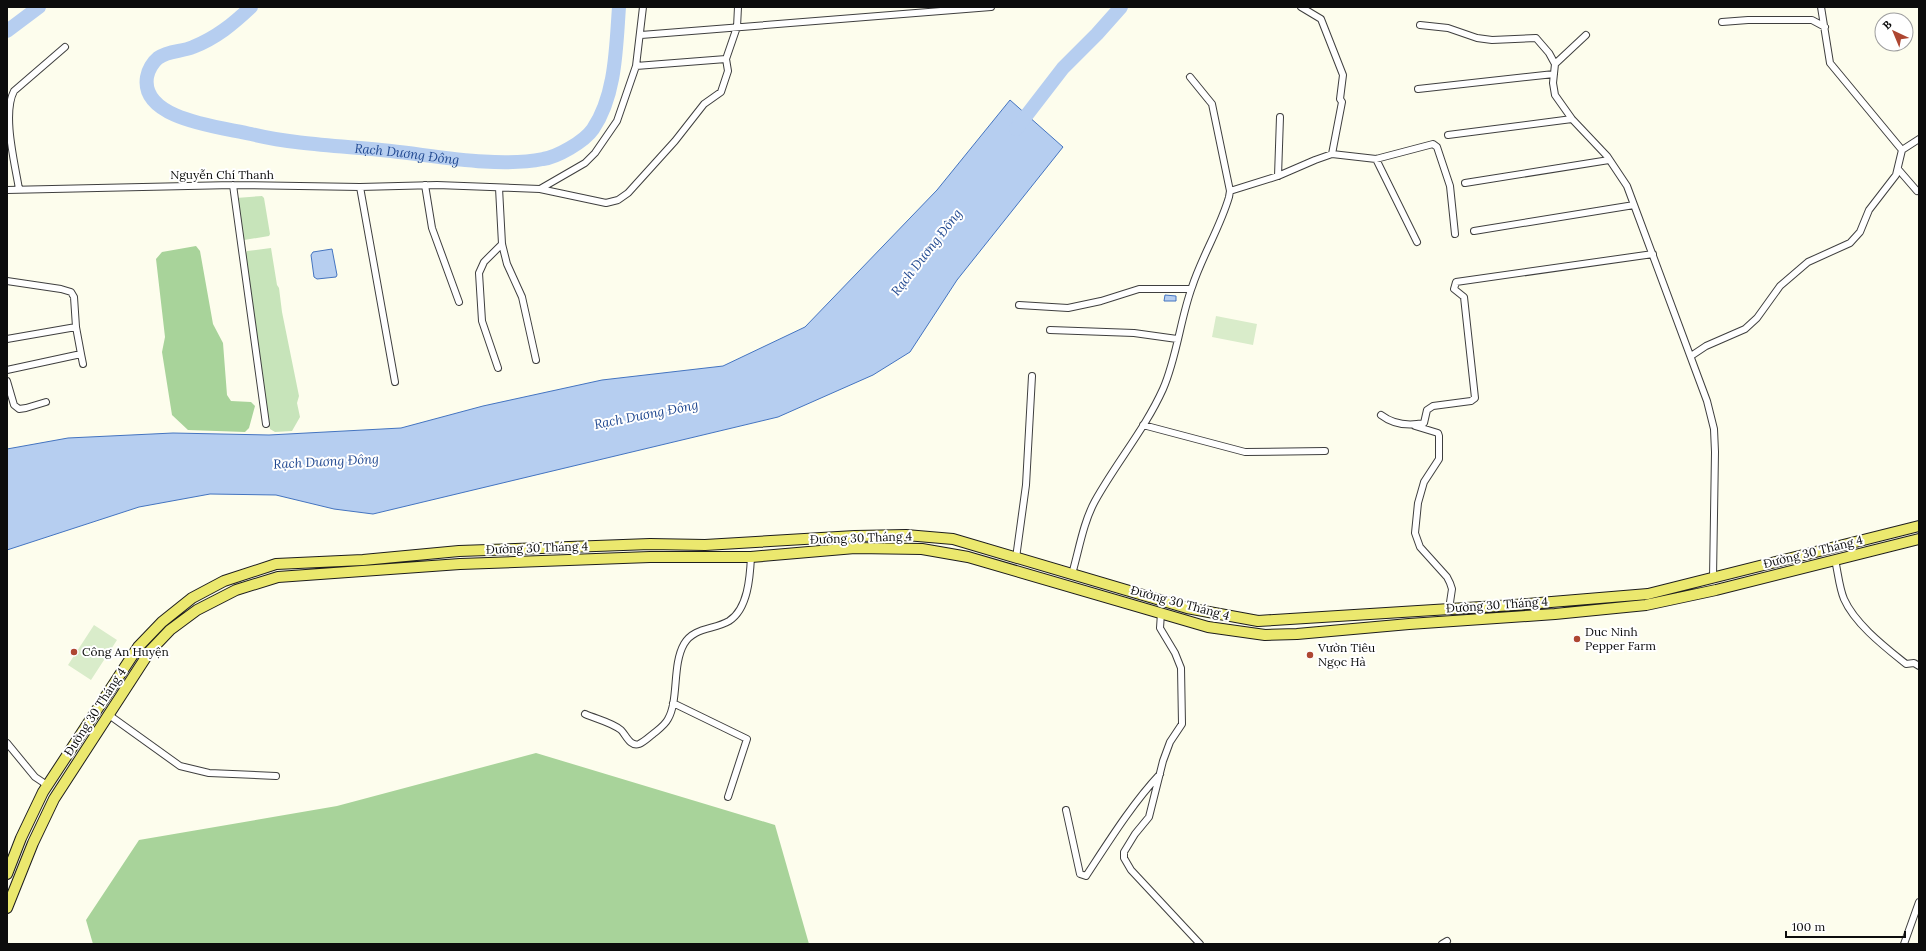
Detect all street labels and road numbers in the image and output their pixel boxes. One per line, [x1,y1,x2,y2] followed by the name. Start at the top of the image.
[170,167,274,182] street label: Nguyễn Chí Thanh
[810,528,913,547] street label: Đường 30 Tháng 4
[1762,532,1865,571] street label: Đường 30 Tháng 4
[486,538,589,557] street label: Đường 30 Tháng 4
[1129,582,1232,623] street label: Đường 30 Tháng 4
[1445,593,1549,616] street label: Đường 30 Tháng 4
[60,664,129,759] street label: Đường 30 Tháng 4

